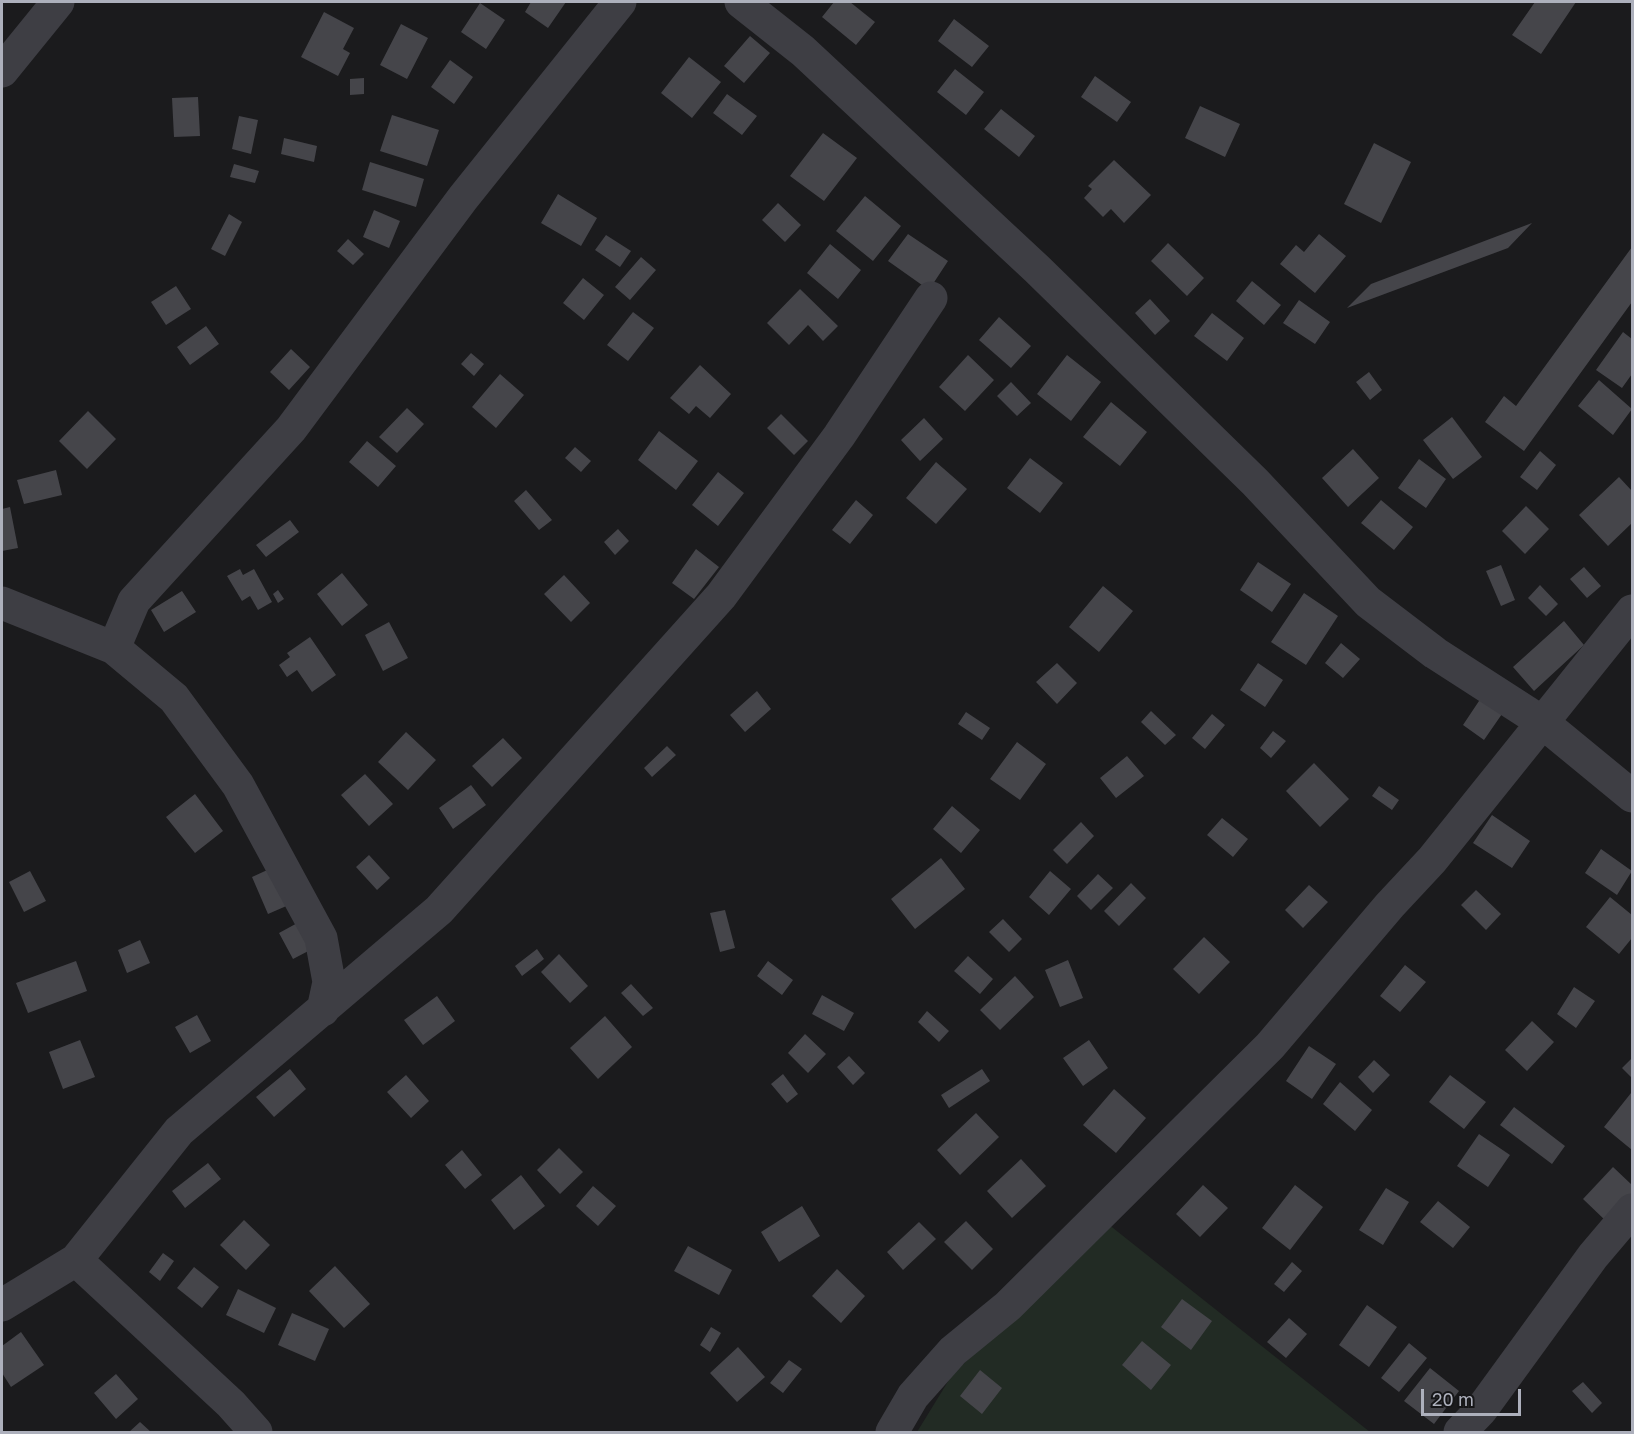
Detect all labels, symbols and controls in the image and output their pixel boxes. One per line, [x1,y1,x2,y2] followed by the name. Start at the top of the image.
[1424,1377,1524,1415] scale bar
[1432,1388,1474,1410] text: 20 m

